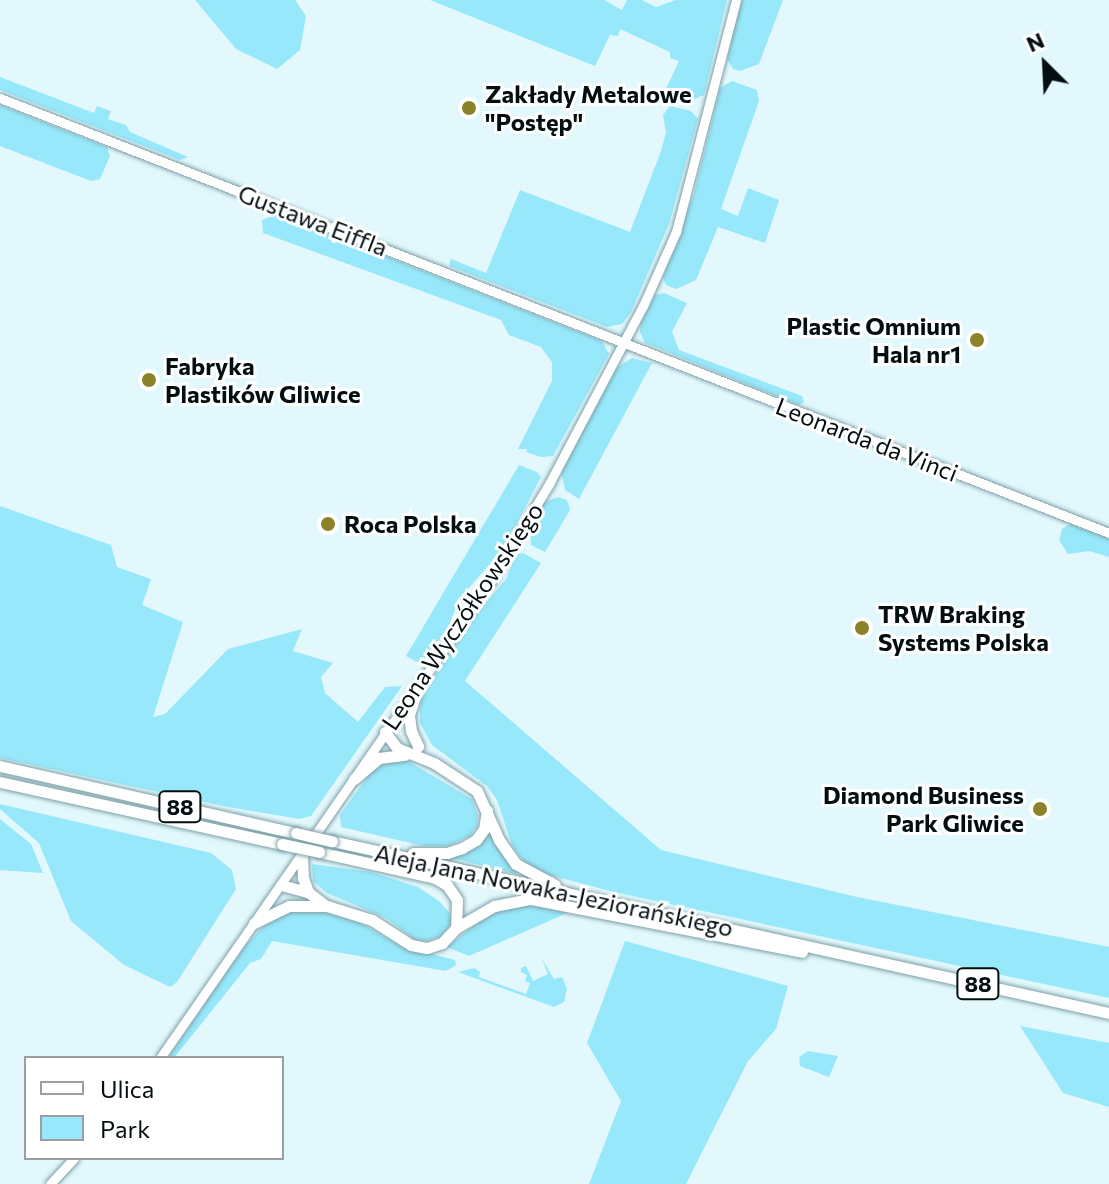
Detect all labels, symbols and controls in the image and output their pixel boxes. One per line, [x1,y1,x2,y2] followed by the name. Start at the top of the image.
[1005,24,1085,104] north arrow
[1022,26,1048,57] text: N
[485,80,692,136] place label: Zakłady Metalowe "Postęp"
[460,99,478,117] marker: Zakłady Metalowe "Postęp"
[234,178,392,262] street label: Gustawa Eiffla
[786,312,961,368] place label: Plastic Omnium Hala nr1
[968,331,986,349] marker: Plastic Omnium Hala nr1
[165,352,361,408] place label: Fabryka Plastików Gliwice
[140,371,158,389] marker: Fabryka Plastików Gliwice
[772,391,962,487] street label: Leonarda da Vinci
[375,497,549,735] street label: Leona Wyczółkowskiego
[344,510,477,538] place label: Roca Polska
[319,515,337,533] marker: Roca Polska
[878,600,1049,656] place label: TRW Braking Systems Polska
[853,619,871,637] marker: TRW Braking Systems Polska
[823,781,1024,837] place label: Diamond Business Park Gliwice
[158,789,202,825] road number: 88
[1031,800,1049,818] marker: Diamond Business Park Gliwice
[372,838,736,942] street label: Aleja Jana Nowaka-Jeziorańskiego
[956,966,1000,1002] road number: 88
[24,1056,284,1160] legend
[100,1074,154,1103] text: Ulica
[100,1114,150,1143] text: Park

